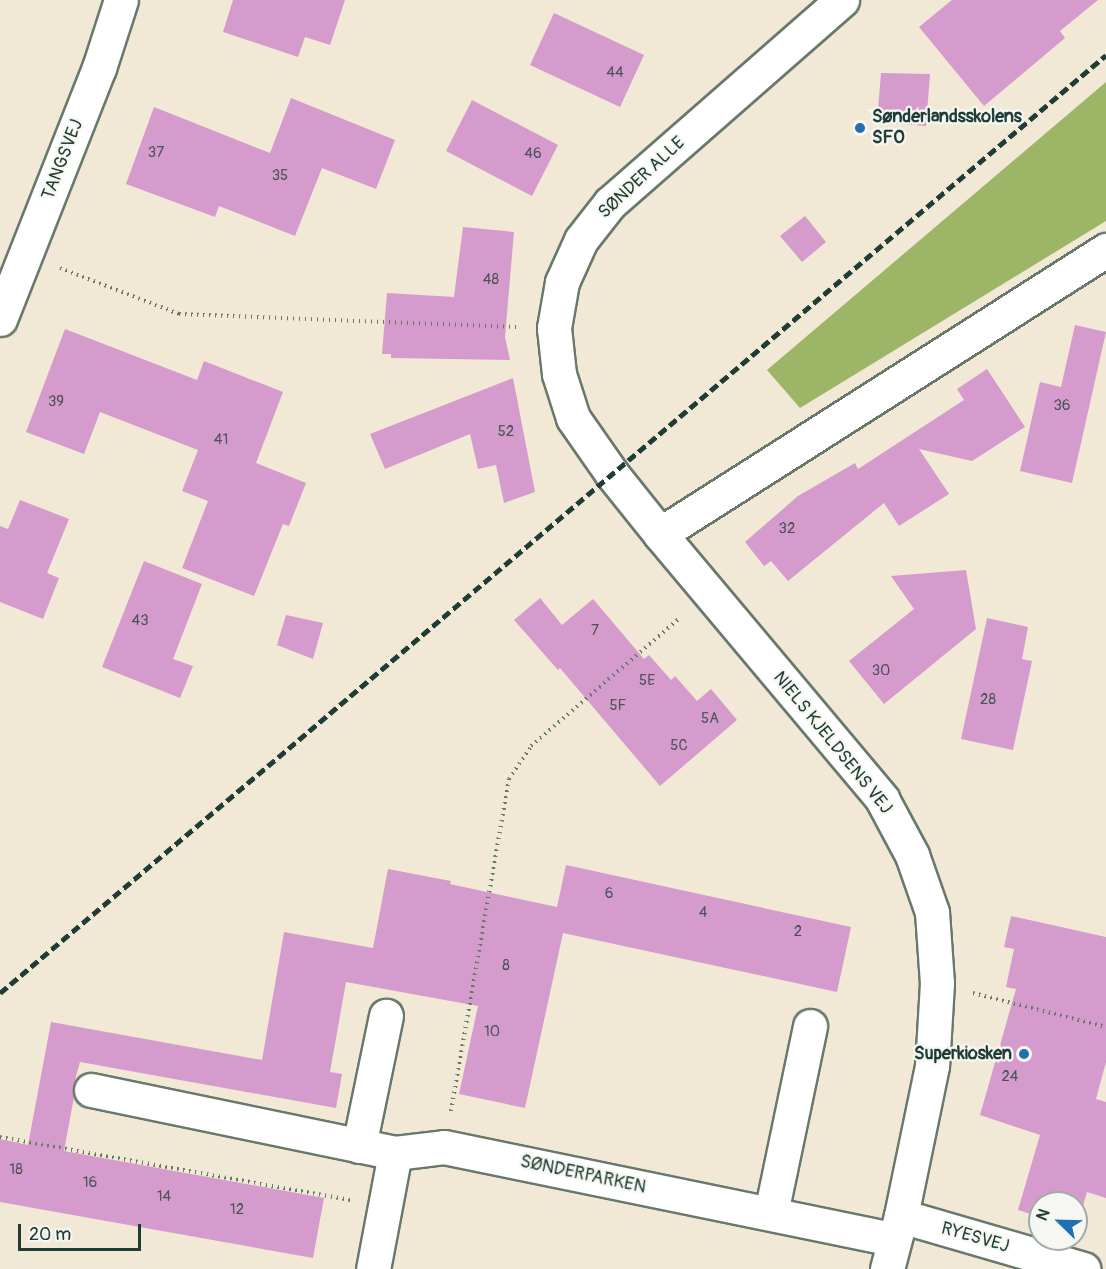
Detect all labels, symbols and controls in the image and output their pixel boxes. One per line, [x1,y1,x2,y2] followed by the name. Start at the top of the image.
[606,64,624,82] house number: 44
[872,107,1022,150] place label: Sønderlandsskolens SFO
[38,117,88,203] street label: TANGSVEJ
[853,121,867,135] marker: Sønderlandsskolens SFO
[594,132,690,224] street label: SØNDER ALLE
[148,144,164,162] house number: 37
[524,145,542,163] house number: 46
[272,167,288,185] house number: 35
[483,271,499,289] house number: 48
[48,393,64,411] house number: 39
[1053,397,1071,415] house number: 36
[498,423,514,441] house number: 52
[214,431,228,449] house number: 41
[779,520,795,538] house number: 32
[131,612,149,630] house number: 43
[591,622,599,640] house number: 7
[872,662,890,680] house number: 30
[768,667,896,819] street label: NIELS KJELDSENS VEJ
[639,672,655,690] house number: 5E
[980,691,996,709] house number: 28
[609,697,627,715] house number: 5F
[701,710,719,728] house number: 5A
[670,737,688,755] house number: 5C
[605,885,613,903] house number: 6
[699,904,707,922] house number: 4
[794,923,802,941] house number: 2
[502,957,510,975] house number: 8
[484,1023,500,1041] house number: 10
[914,1043,1012,1065] place label: Superkiosken
[1017,1047,1031,1061] marker: Superkiosken
[1001,1068,1019,1086] house number: 24
[518,1151,648,1199] street label: SØNDERPARKEN
[9,1161,23,1179] house number: 18
[83,1174,97,1192] house number: 16
[157,1188,171,1206] house number: 14
[1028,1191,1088,1251] north arrow
[230,1201,244,1219] house number: 12
[1032,1206,1055,1224] text: N
[21,1212,144,1250] scale bar
[939,1218,1011,1258] street label: RYESVEJ
[29,1223,71,1246] text: 20 m

